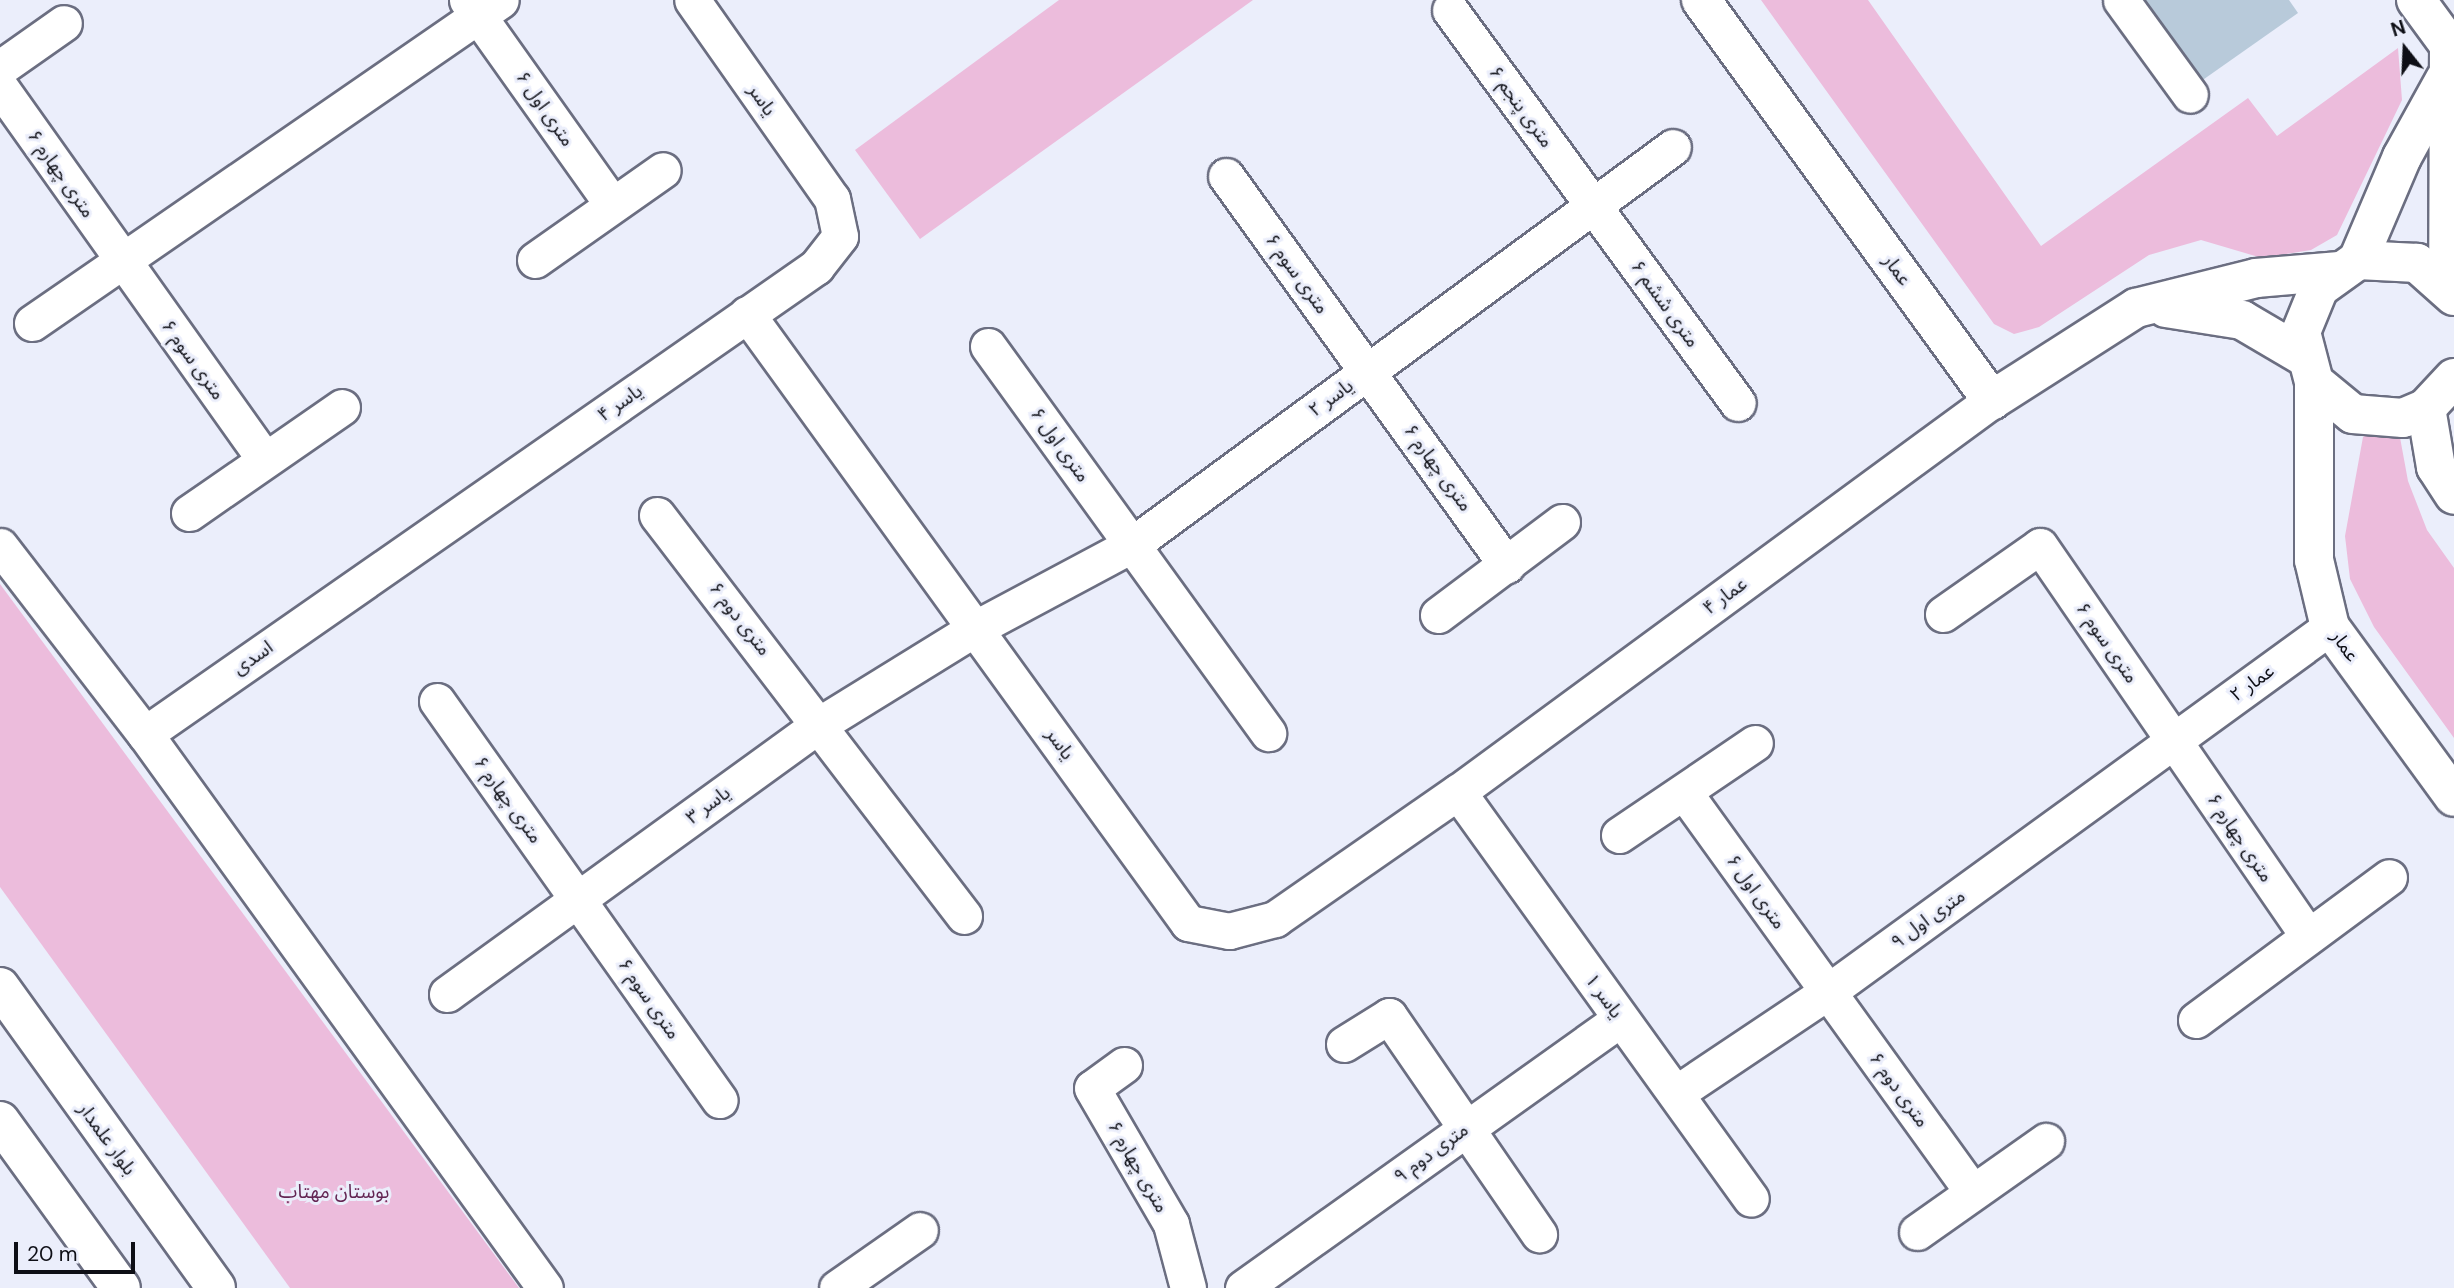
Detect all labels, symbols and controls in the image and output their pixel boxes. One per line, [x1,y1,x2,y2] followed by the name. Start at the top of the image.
[2370,14,2440,84] north arrow
[2388,15,2409,43] text: N
[1484,62,1558,152] street label: ۶ متری پنجم
[511,67,579,151] street label: ۶ متری اول
[743,80,781,120] street label: یاسر
[22,126,100,222] street label: ۶ متری چهارم
[1260,230,1334,318] street label: ۶ متری سوم
[1878,250,1916,290] street label: عمار
[1626,256,1704,352] street label: ۶ متری ششم
[156,316,230,404] street label: ۶ متری سوم
[1304,374,1358,422] street label: یاسر ۲
[593,379,647,427] street label: یاسر ۴
[1025,403,1095,487] street label: ۶ متری اول
[1399,420,1477,516] street label: ۶ متری چهارم
[1698,572,1752,620] street label: عمار ۴
[704,578,776,660] street label: ۶ متری دوم
[2071,598,2143,688] street label: ۶ متری سوم
[2326,626,2364,666] street label: عمار
[228,636,278,680] street label: اسدی
[2225,659,2279,707] street label: عمار ۲
[1041,724,1079,764] street label: یاسر
[469,752,547,848] street label: ۶ متری چهارم
[681,781,735,829] street label: یاسر ۳
[2202,789,2278,887] street label: ۶ متری چهارم
[1721,850,1791,934] street label: ۶ متری اول
[1886,884,1970,954] street label: ۹ متری اول
[613,954,685,1044] street label: ۶ متری سوم
[1580,969,1628,1023] street label: یاسر ۱
[1864,1048,1934,1132] street label: ۶ متری دوم
[73,1098,141,1180] street label: بلوار علمدار
[1103,1117,1173,1217] street label: ۶ متری چهارم
[1389,1118,1473,1188] street label: ۹ متری دوم
[279,1181,389,1203] park label: بوستان مهتاب
[18,1228,138,1272] scale bar
[27,1240,78,1268] text: 20 m

